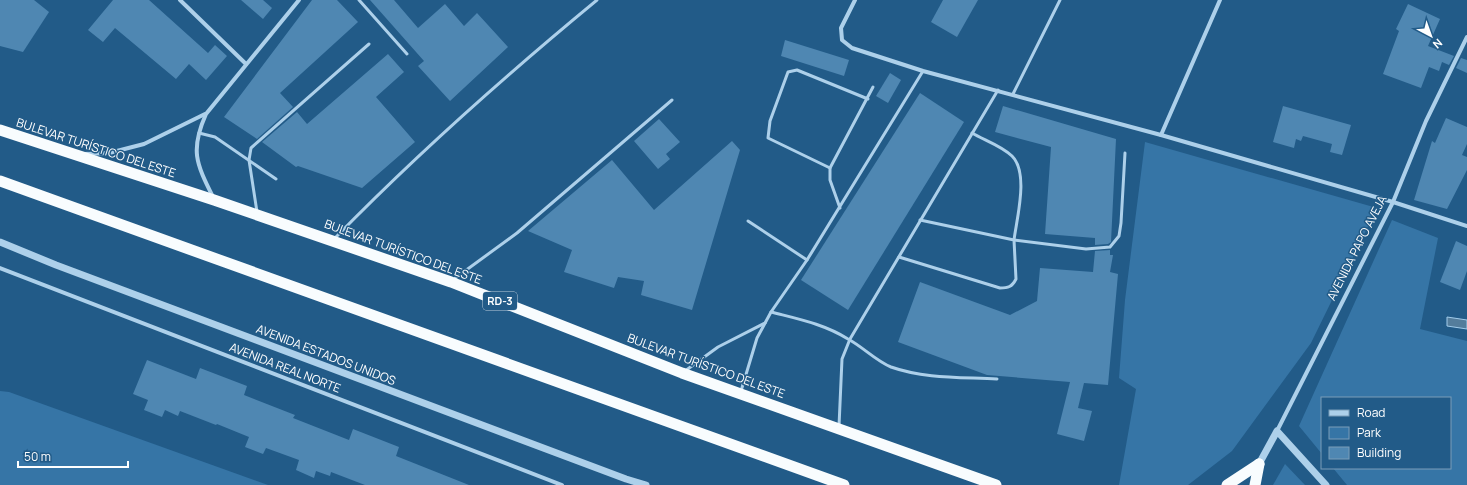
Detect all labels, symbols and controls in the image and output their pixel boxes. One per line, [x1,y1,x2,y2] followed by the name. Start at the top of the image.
[1411,16,1451,56] north arrow
[1430,36,1446,52] text: N
[14,114,178,181] street label: BULEVAR TURÍSTICO DEL ESTE
[1323,192,1391,303] street label: AVENIDA PAPO AVEJA
[322,215,484,288] street label: BULEVAR TURÍSTICO DEL ESTE
[483,292,517,310] road number: RD-3
[254,320,398,389] street label: AVENIDA ESTADOS UNIDOS
[625,329,787,402] street label: BULEVAR TURÍSTICO DEL ESTE
[227,338,343,397] street label: AVENIDA REAL NORTE
[1321,397,1451,469] legend
[1357,404,1385,421] text: Road
[1357,424,1382,441] text: Park
[18,443,128,469] scale bar
[1357,444,1401,461] text: Building
[24,448,51,465] text: 50 m

